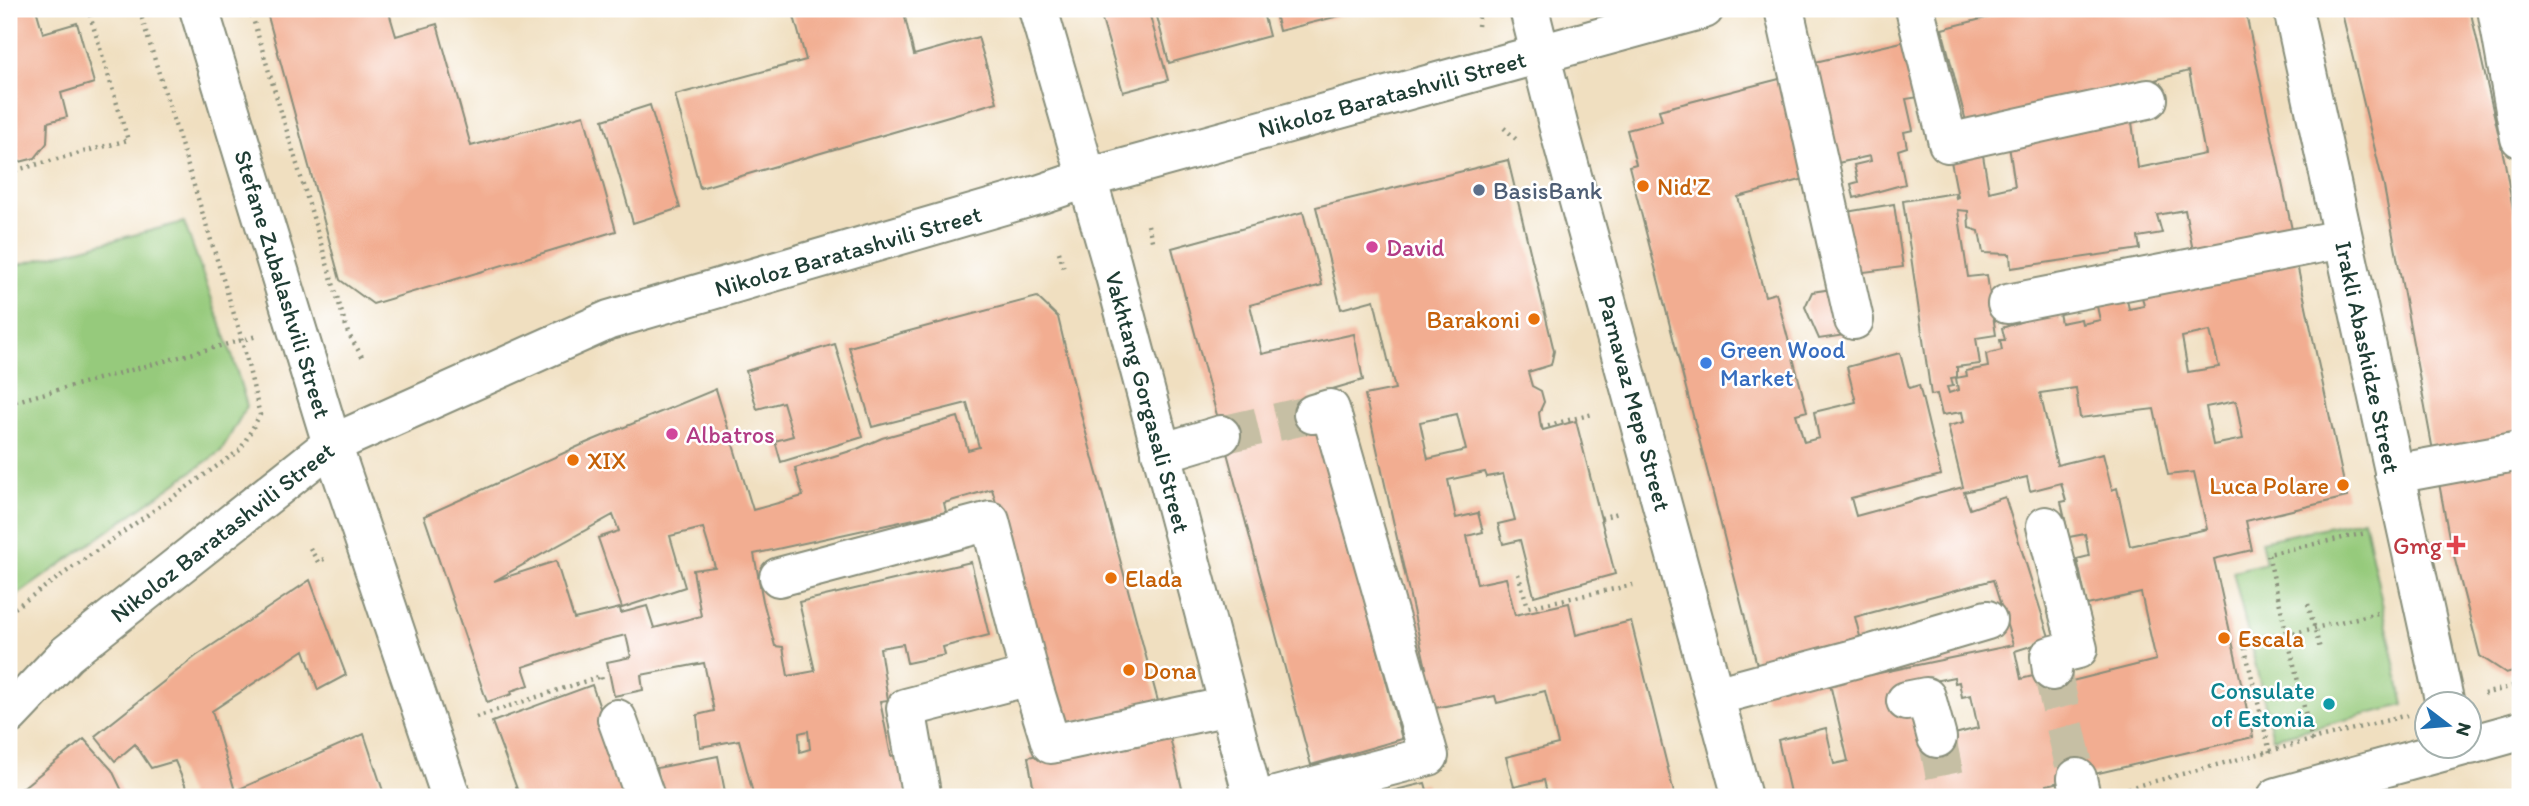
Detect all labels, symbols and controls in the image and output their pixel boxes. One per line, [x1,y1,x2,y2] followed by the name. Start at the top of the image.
[1255,44,1529,144] street label: Nikoloz Baratashvili Street
[228,146,338,422] street label: Stefane Zubalashvili Street
[1657,172,1711,201] place label: Nid'Z
[1493,176,1603,205] place label: BasisBank
[1635,178,1651,194] marker: Nid'Z
[1471,182,1487,198] marker: BasisBank
[711,199,985,303] street label: Nikoloz Baratashvili Street
[1386,233,1445,262] place label: David
[2329,238,2407,476] street label: Irakli Abashidze Street
[1364,239,1380,255] marker: David
[1099,268,1197,536] street label: Vakhtang Gorgasali Street
[1592,292,1678,514] street label: Parnavaz Mepe Street
[1426,305,1520,334] place label: Barakoni
[1526,311,1542,327] marker: Barakoni
[1720,335,1845,392] place label: Green Wood Market
[1698,355,1714,371] marker: Green Wood Market
[686,420,775,449] place label: Albatros
[664,426,680,442] marker: Albatros
[104,436,340,628] street label: Nikoloz Baratashvili Street
[587,446,626,475] place label: XIX
[565,452,581,468] marker: XIX
[2209,471,2329,500] place label: Luca Polare
[2335,477,2351,493] marker: Luca Polare
[2393,531,2443,560] place label: Gmg
[2448,537,2464,553] marker: Gmg
[1125,564,1182,593] place label: Elada
[1103,570,1119,586] marker: Elada
[2238,624,2304,653] place label: Escala
[2216,630,2232,646] marker: Escala
[1143,656,1197,685] place label: Dona
[1121,662,1137,678] marker: Dona
[2210,676,2315,733] place label: Consulate of Estonia
[2414,690,2484,760] north arrow
[2321,696,2337,712] marker: Consulate of Estonia
[2451,720,2477,739] text: N

